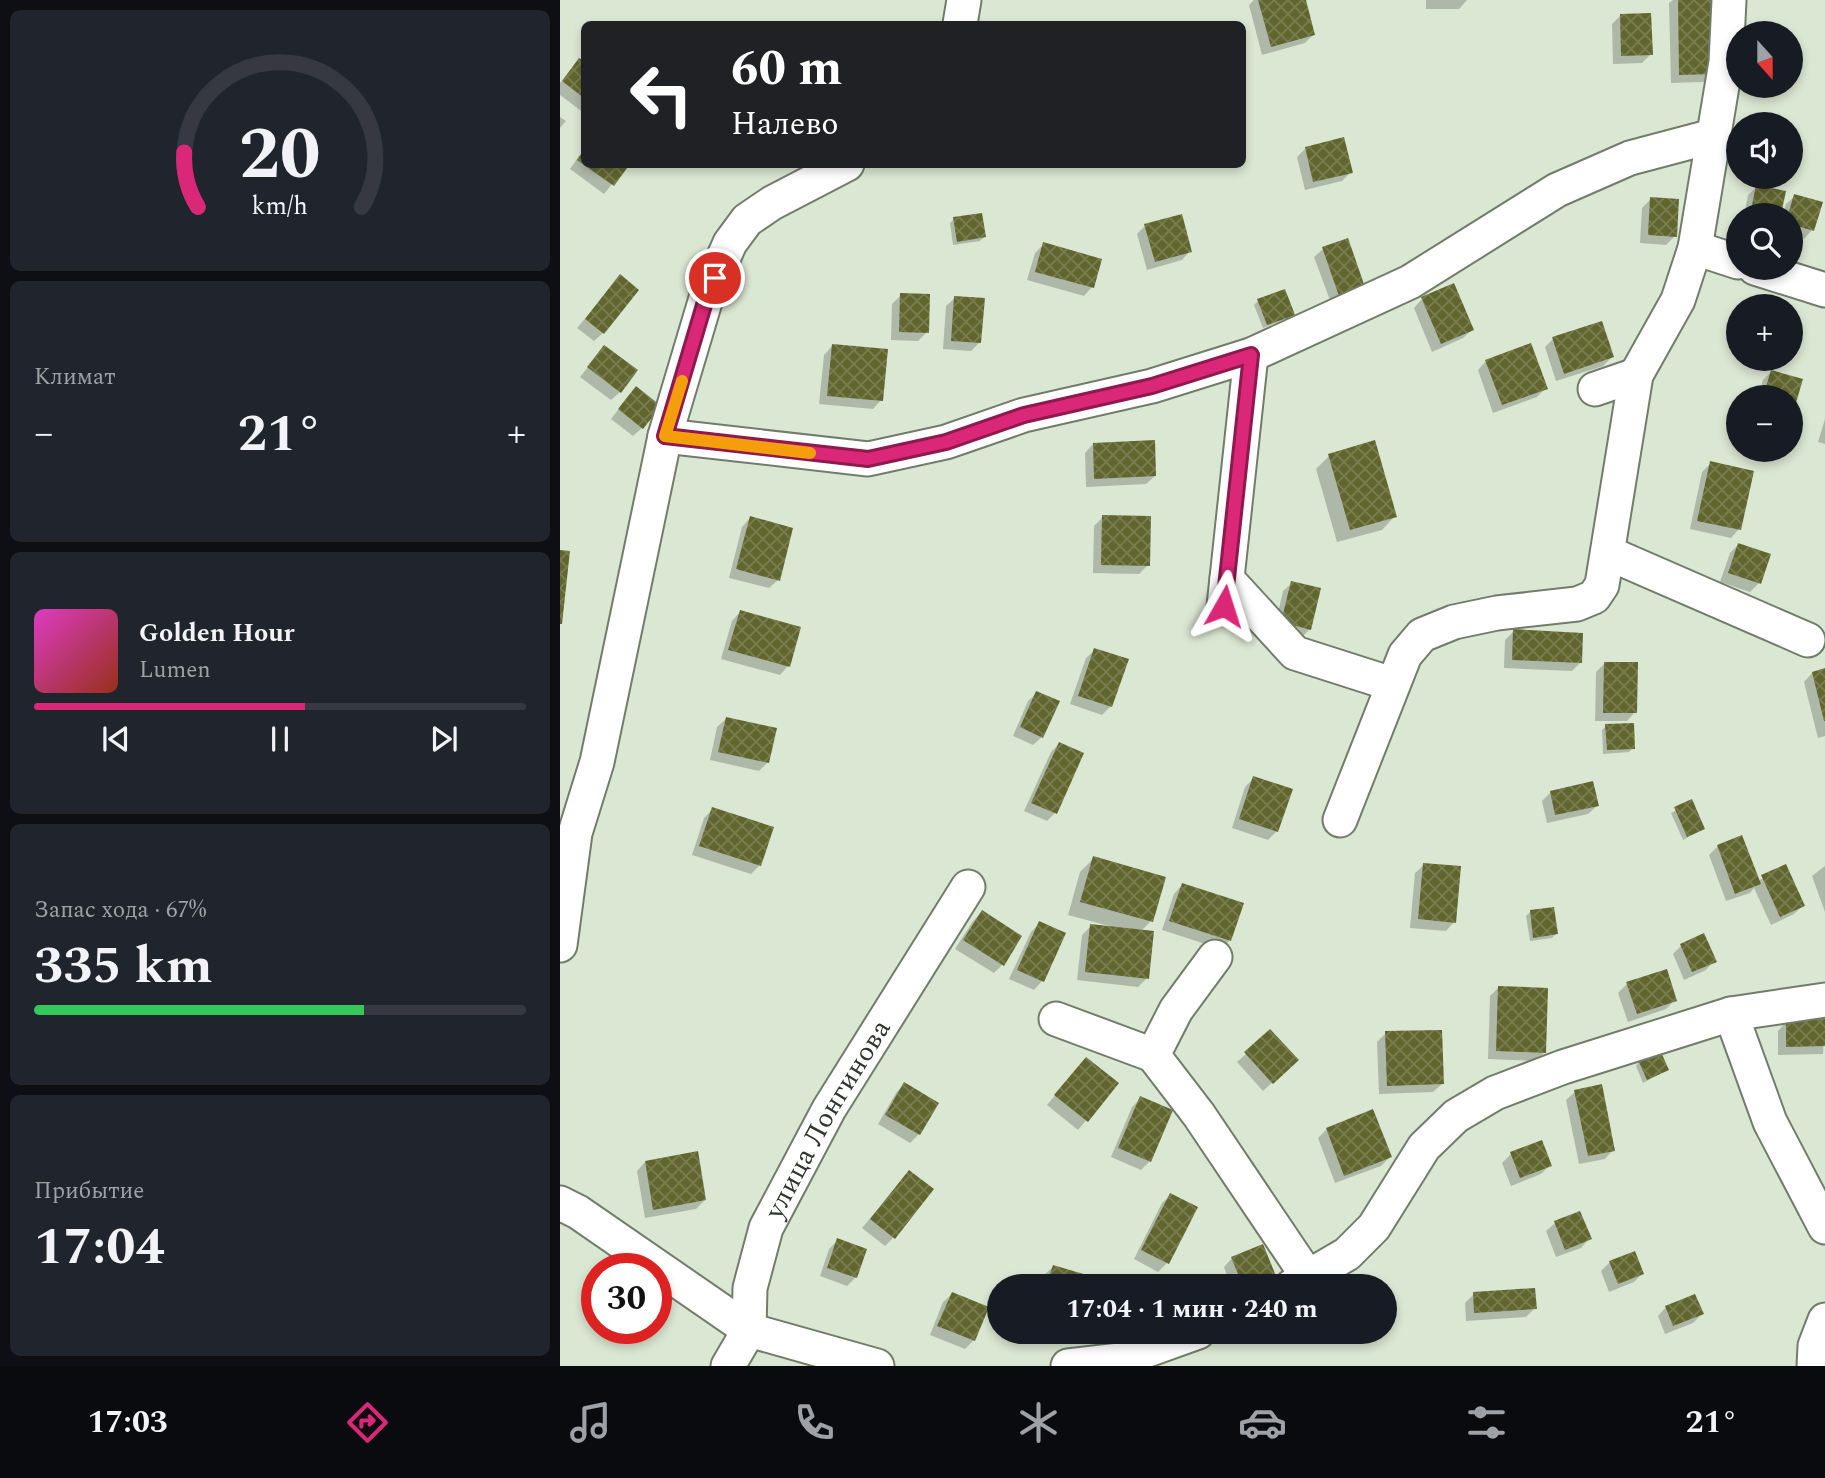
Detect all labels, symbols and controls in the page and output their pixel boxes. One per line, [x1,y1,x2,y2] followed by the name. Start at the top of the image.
[1726,21,1802,98] north arrow
[1726,21,1803,462] map controls
[731,32,842,107] text: 60 m
[616,49,707,140] icon: left
[239,100,321,211] text: 20
[731,100,839,149] text: Налево
[1726,112,1803,189] button: sound
[252,187,308,225] text: km/h
[1726,203,1803,280] button: search
[685,248,745,308] pin
[696,259,734,297] icon: arrive
[1726,294,1803,371] button: +
[34,360,116,395] text: Климат
[1726,385,1803,462] button: −
[238,395,322,474] text: 21°
[34,405,53,463] text: −
[507,405,526,463] text: +
[1187,569,1261,643] position arrow
[139,613,295,653] text: Golden Hour
[139,653,211,688] text: Lumen
[97,720,135,758] icon: previous
[261,720,299,758] icon: pause
[425,720,463,758] icon: next
[34,893,206,928] text: Запас хода · 67%
[34,927,213,1006] text: 335 km
[753,1010,902,1227] street label: улица Лонгинова
[34,1174,145,1209] text: Прибытие
[34,1208,165,1287] text: 17:04
[581,1253,672,1344] speed limit sign: 30
[1066,1289,1318,1329] text: 17:04 · 1 мин · 240 m
[87,1398,168,1447] text: 17:03
[343,1398,392,1447] icon: directions
[566,1398,615,1447] icon: music
[790,1398,839,1447] icon: phone
[1014,1398,1063,1447] icon: climate
[1238,1398,1287,1447] icon: car
[1462,1398,1511,1447] icon: filters
[1686,1398,1738,1447] text: 21°

